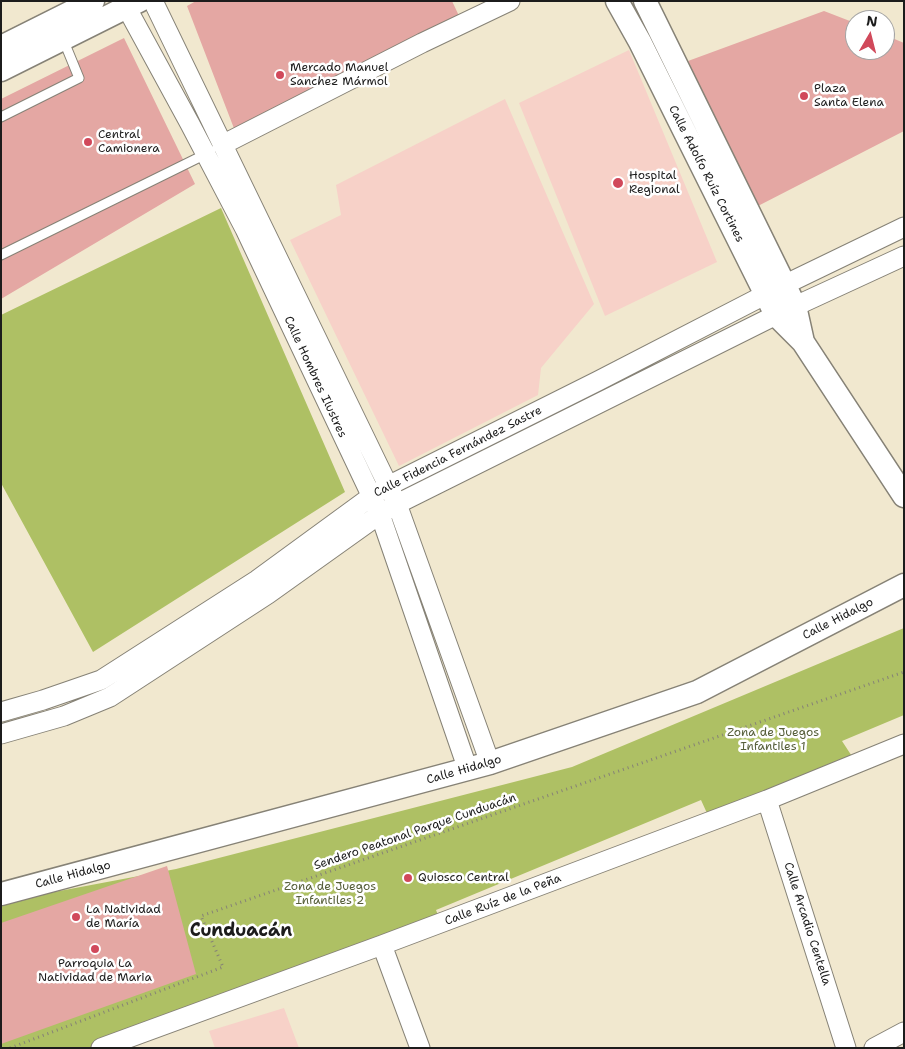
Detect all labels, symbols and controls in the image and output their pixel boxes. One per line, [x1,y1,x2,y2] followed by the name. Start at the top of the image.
[845,10,895,60] north arrow
[865,11,879,31] text: N
[290,61,388,89] place label: Mercado Manuel Sanchez Mármol
[274,69,286,81] marker: Mercado Manuel Sanchez Mármol
[814,82,884,110] place label: Plaza Santa Elena
[798,90,810,102] marker: Plaza Santa Elena
[665,103,747,245] street label: Calle Adolfo Ruíz Cortines
[98,128,160,156] place label: Central Camionera
[82,136,94,148] marker: Central Camionera
[629,169,680,197] place label: Hospital Regional
[611,176,625,190] marker: Hospital Regional
[280,314,350,440] street label: Calle Hombres Ilustres
[372,403,544,501] street label: Calle Fidencia Fernández Sastre
[800,595,876,643] street label: Calle Hidalgo
[727,726,819,754] park label: Zona de Juegos Infantiles 1
[425,752,503,788] street label: Calle Hidalgo
[312,791,518,873] street label: Sendero Peatonal Parque Cunduacán
[34,858,112,892] street label: Calle Hidalgo
[780,861,834,987] street label: Calle Arcadio Centella
[418,871,509,885] place label: Quiosco Central
[443,871,563,929] street label: Calle Ruíz de la Peña
[402,872,414,884] marker: Quiosco Central
[284,880,376,908] park label: Zona de Juegos Infantiles 2
[86,903,161,931] place label: La Natividad de María
[70,911,82,923] marker: La Natividad de María
[190,920,292,942] district label: Cunduacán
[89,943,101,955] marker: Parroquia La Natividad de Maria
[38,957,152,985] place label: Parroquia La Natividad de Maria

